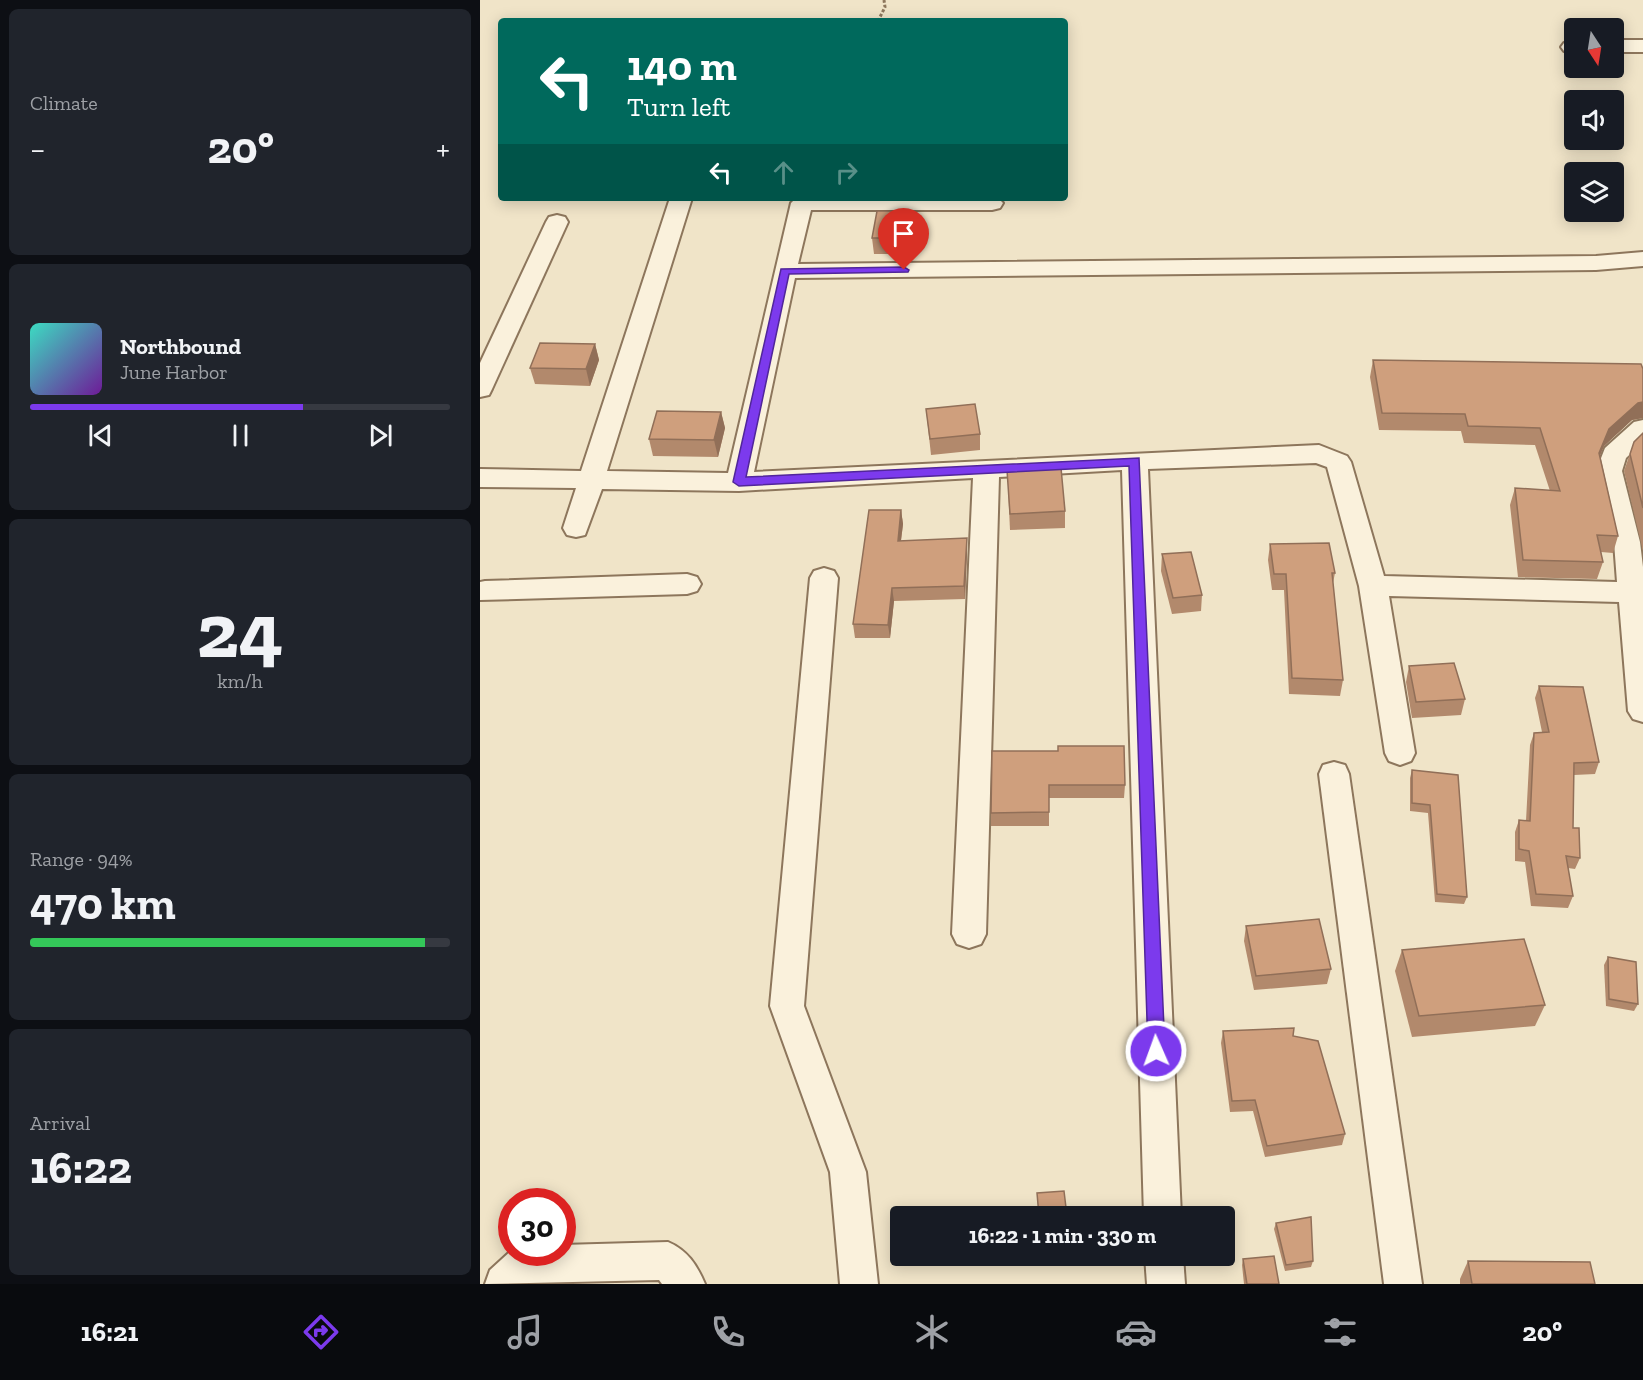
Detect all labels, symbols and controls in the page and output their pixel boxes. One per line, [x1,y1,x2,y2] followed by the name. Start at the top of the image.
[1564,18,1624,78] north arrow
[1564,18,1624,222] map controls
[627,40,737,91] text: 140 m
[528,42,606,120] icon: left
[1564,90,1624,150] button: sound
[30,91,98,115] text: Climate
[627,91,730,123] text: Turn left
[208,121,274,175] text: 20°
[30,129,45,168] text: −
[436,129,450,168] text: +
[704,156,737,189] icon: left
[767,156,800,189] icon: ahead
[830,156,863,189] icon: right
[1564,162,1624,222] button: layers
[878,208,929,270] pin
[887,217,920,250] icon: arrive
[120,333,241,360] text: Northbound
[120,360,228,384] text: June Harbor
[84,419,117,452] icon: previous
[224,419,257,452] icon: pause
[364,419,397,452] icon: next
[197,583,283,677] text: 24
[217,669,263,693] text: km/h
[30,847,132,871] text: Range · 94%
[30,877,176,931] text: 470 km
[1124,1019,1188,1083] position arrow
[30,1111,90,1135] text: Arrival
[30,1141,132,1195] text: 16:22
[498,1188,576,1266] speed limit sign: 30
[969,1222,1156,1249] text: 16:22 · 1 min · 330 m
[300,1311,342,1353] icon: directions
[504,1311,546,1353] icon: music
[707,1311,749,1353] icon: phone
[911,1311,953,1353] icon: climate
[1115,1311,1157,1353] icon: car
[1319,1311,1361,1353] icon: filters
[81,1316,138,1348] text: 16:21
[1522,1316,1562,1348] text: 20°

